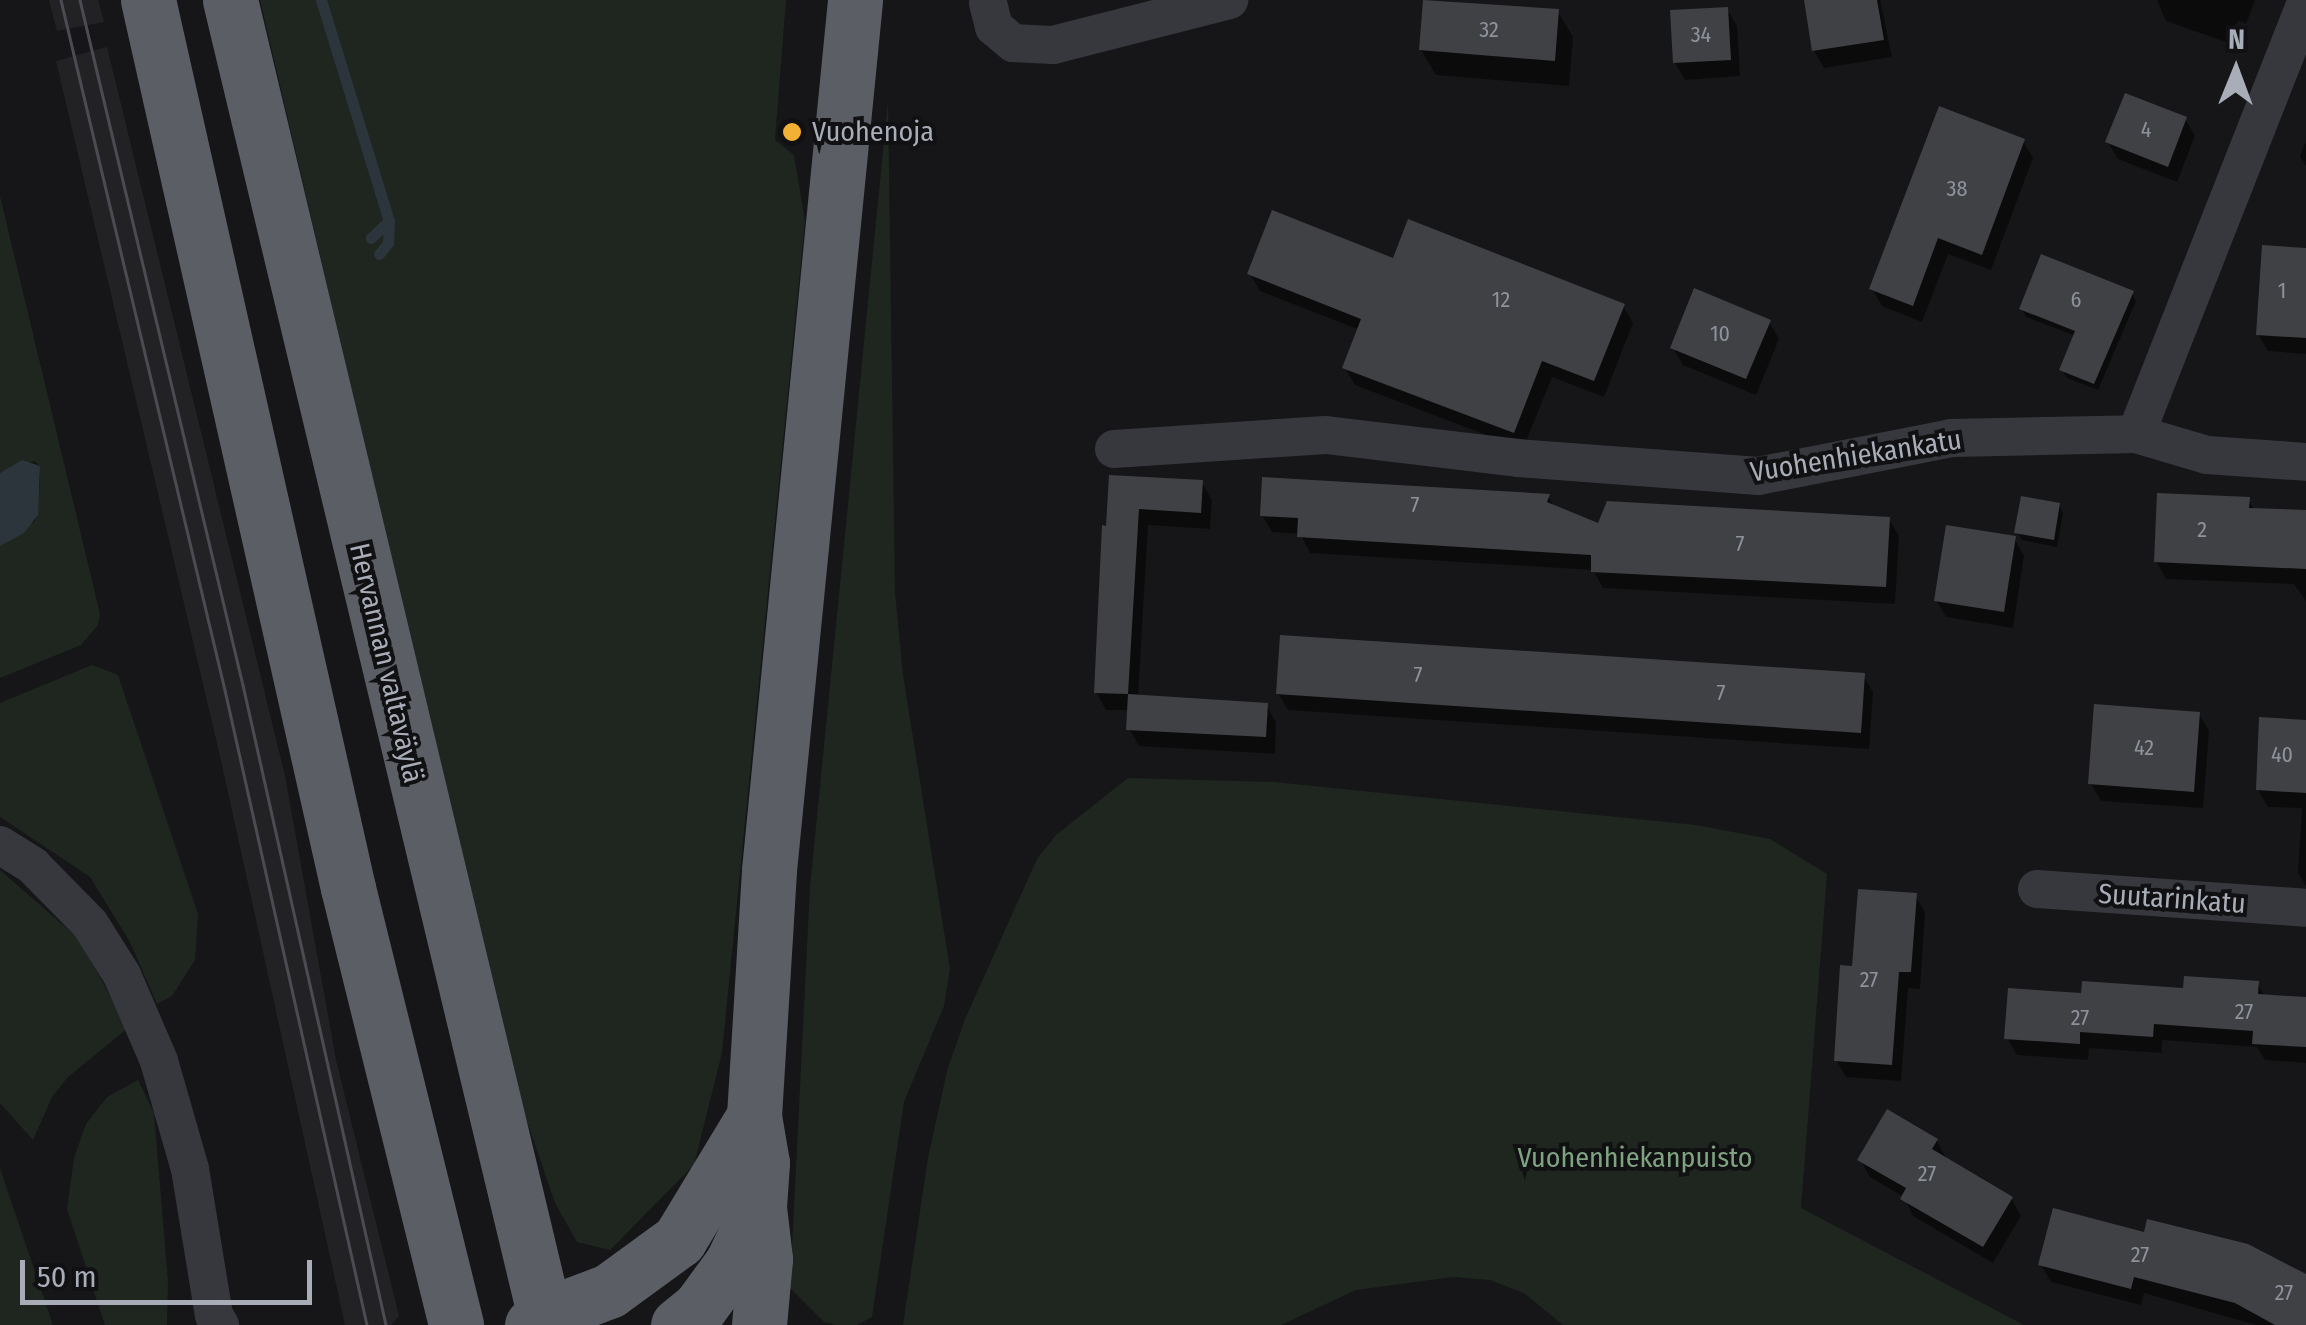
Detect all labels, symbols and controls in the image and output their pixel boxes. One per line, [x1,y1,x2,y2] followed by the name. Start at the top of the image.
[1479,17,1499,43] house number: 32
[2186,20,2286,120] north arrow
[1691,22,1711,48] house number: 34
[2228,23,2245,56] text: N
[812,115,934,149] place label: Vuohenoja
[2141,117,2151,143] house number: 4
[781,121,803,143] marker: Vuohenoja
[1947,176,1967,202] house number: 38
[2278,278,2286,304] house number: 1
[1492,287,1510,313] house number: 12
[2071,287,2081,313] house number: 6
[1710,321,1730,347] house number: 10
[1748,423,1964,489] street label: Vuohenhiekankatu
[1411,492,1419,518] house number: 7
[2197,517,2207,543] house number: 2
[1736,531,1744,557] house number: 7
[342,540,430,786] street label: Hervannan valtaväylä
[1414,662,1422,688] house number: 7
[1717,680,1725,706] house number: 7
[2134,735,2154,761] house number: 42
[2271,742,2293,768] house number: 40
[2097,877,2247,921] street label: Suutarinkatu
[1860,967,1878,993] house number: 27
[2235,999,2253,1025] house number: 27
[2071,1005,2089,1031] house number: 27
[1517,1141,1753,1175] park label: Vuohenhiekanpuisto
[1918,1161,1936,1187] house number: 27
[25,1240,318,1302] scale bar
[2131,1242,2149,1268] house number: 27
[37,1259,97,1295] text: 50 m
[2275,1280,2293,1306] house number: 27

